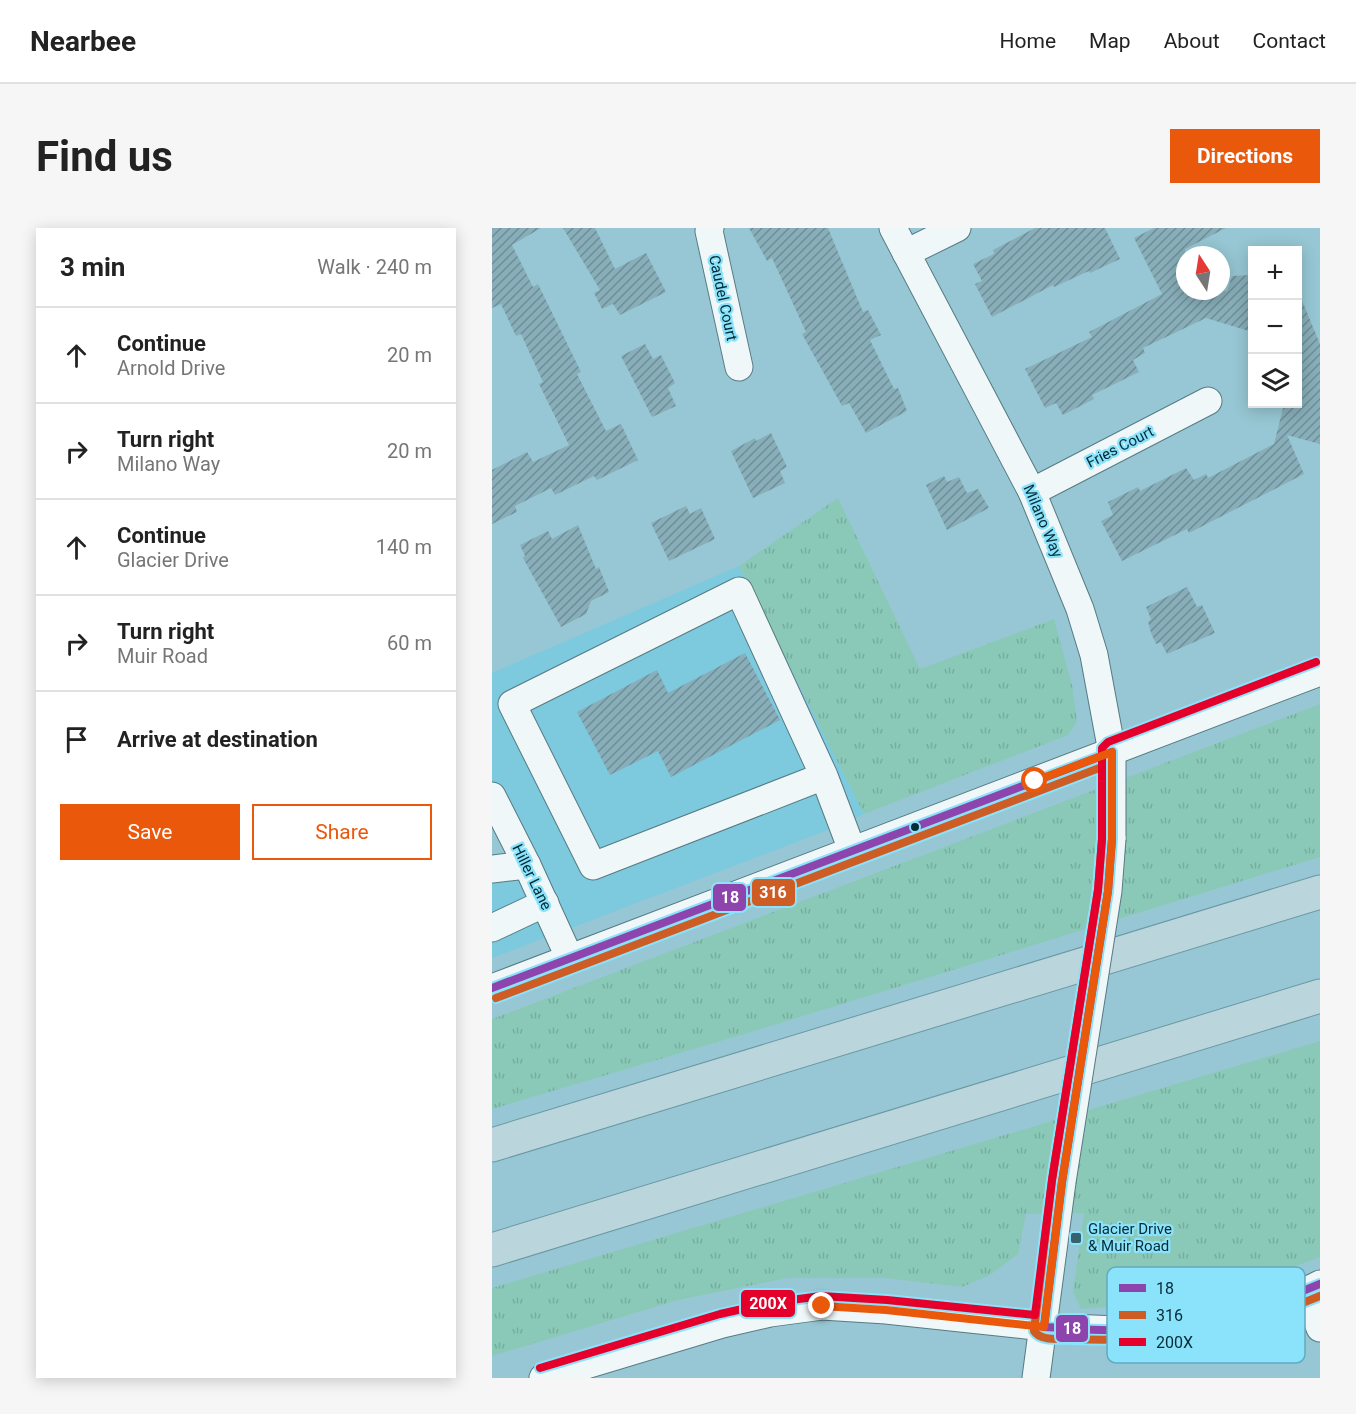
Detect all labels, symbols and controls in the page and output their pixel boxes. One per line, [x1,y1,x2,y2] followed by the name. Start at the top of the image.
[30,25,136,58] text: Nearbee
[1000,29,1056,53] text: Home
[1089,29,1131,53] text: Map
[1164,29,1220,53] text: About
[1253,29,1326,53] text: Contact
[1170,129,1320,183] button: Directions
[36,132,173,181] text: Find us
[1176,246,1230,300] north arrow
[1248,246,1302,408] map controls
[1248,246,1302,300] button: +
[60,252,125,282] text: 3 min
[705,254,741,342] street label: Caudel Court
[317,255,432,279] text: Walk · 240 m
[1248,300,1302,354] button: −
[117,331,206,356] text: Continue
[60,339,93,372] icon: ahead
[387,343,432,367] text: 20 m
[1248,354,1302,408] button: layers
[117,356,225,380] text: Arnold Drive
[1083,422,1157,472] street label: Fries Court
[117,427,214,452] text: Turn right
[60,435,93,468] icon: right
[387,439,432,463] text: 20 m
[117,452,220,476] text: Milano Way
[1020,482,1066,560] street label: Milano Way
[117,523,206,548] text: Continue
[60,531,93,564] icon: ahead
[376,535,432,559] text: 140 m
[117,548,229,572] text: Glacier Drive
[117,619,214,644] text: Turn right
[60,627,93,660] icon: right
[387,631,432,655] text: 60 m
[117,644,208,668] text: Muir Road
[60,723,93,756] icon: arrive
[117,727,318,752] text: Arrive at destination
[1021,767,1047,793] route start
[60,804,240,860] button: Save
[252,804,432,860] button: Share
[909,821,921,833] unlabelled marker
[508,841,556,913] street label: Hiller Lane
[751,878,796,907] line badge: 316
[712,883,747,912] line badge: 18
[759,883,787,902] text: 316
[721,888,739,907] text: 18
[1088,1220,1172,1255] place label: Glacier Drive & Muir Road
[1069,1231,1083,1245] marker: Glacier Drive & Muir Road
[1107,1267,1305,1363] legend
[1156,1279,1174,1298] text: 18
[740,1289,796,1318] line badge: 200X
[808,1292,834,1318] route end
[749,1294,787,1313] text: 200X
[1156,1306,1183,1325] text: 316
[1055,1314,1089,1343] line badge: 18
[1063,1319,1081,1338] text: 18
[1156,1333,1193,1352] text: 200X

